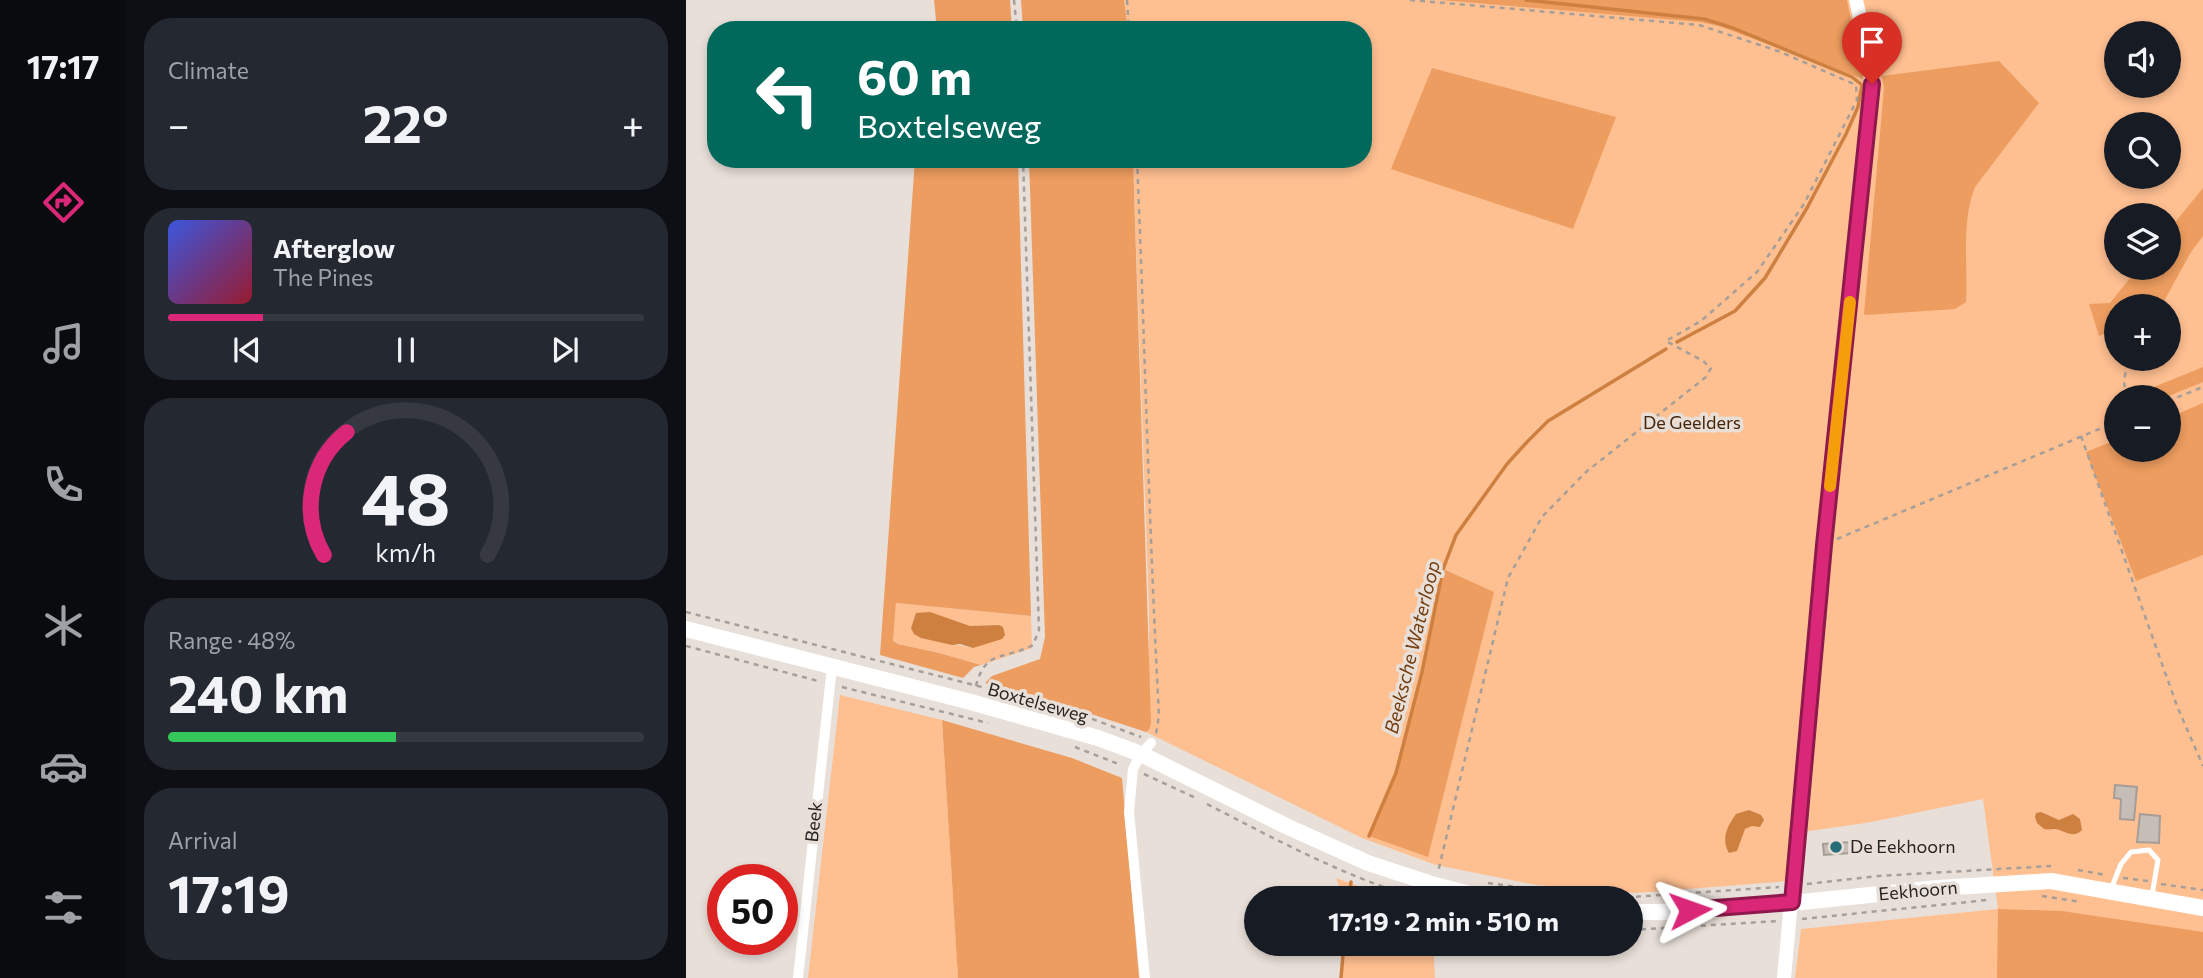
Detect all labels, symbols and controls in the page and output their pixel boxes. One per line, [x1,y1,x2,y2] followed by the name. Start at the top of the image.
[1842,12.0,1902,84] pin
[2104,21,2181,462] map controls
[2104,21,2181,98] button: sound
[1853,23,1891,61] icon: arrive
[857,45,972,105] text: 60 m
[27,46,99,86] text: 17:17
[742,49,833,140] icon: left
[168,56,249,84] text: Climate
[363,90,448,154] text: 22°
[168,100,190,147] text: −
[622,100,644,147] text: +
[857,105,1041,145] text: Boxtelseweg
[2104,112,2181,189] button: search
[39,178,88,227] icon: directions
[2104,203,2181,280] button: layers
[273,232,395,263] text: Afterglow
[273,263,374,291] text: The Pines
[2104,294,2181,371] button: +
[39,319,88,368] icon: music
[228,331,266,369] icon: previous
[387,331,425,369] icon: pause
[546,331,584,369] icon: next
[2104,385,2181,462] button: −
[1643,411,1741,433] park label: De Geelders
[361,451,451,540] text: 48
[39,460,88,509] icon: phone
[376,537,436,567] text: km/h
[1379,558,1444,736] water label: Beeksche Waterloop
[39,601,88,650] icon: climate
[168,626,295,654] text: Range · 48%
[168,660,348,724] text: 240 km
[985,677,1091,727] street label: Boxtelseweg
[39,742,88,791] icon: car
[800,800,826,843] street label: Beek
[168,826,238,854] text: Arrival
[1850,835,1955,857] place label: De Eekhoorn
[1828,839,1844,855] marker: De Eekhoorn
[168,860,289,924] text: 17:19
[707,864,798,955] speed limit sign: 50
[1653,873,1727,947] position arrow
[1877,876,1958,904] street label: Eekhoorn
[39,883,88,932] icon: filters
[1328,905,1559,936] text: 17:19 · 2 min · 510 m

